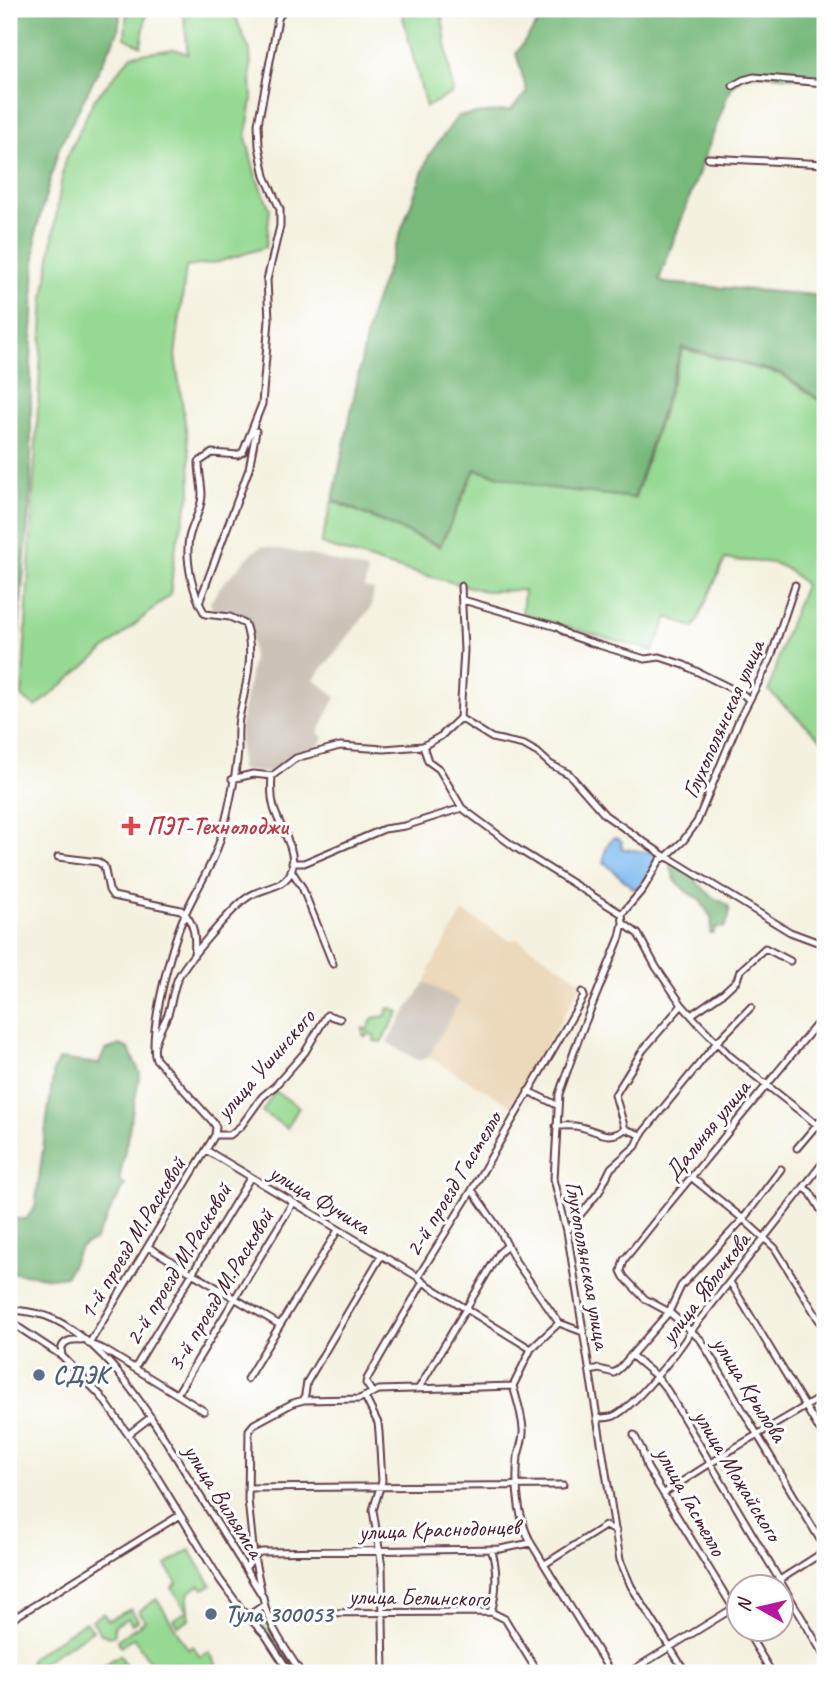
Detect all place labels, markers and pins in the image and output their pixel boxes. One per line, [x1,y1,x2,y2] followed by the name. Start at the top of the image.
[147,811,290,841] place label: ПЭТ-Технолоджи
[121,816,141,836] marker: ПЭТ-Технолоджи
[53,1360,113,1390] place label: СДЭК
[31,1367,47,1383] marker: СДЭК
[225,1599,335,1629] place label: Тула 300053
[203,1606,219,1622] marker: Тула 300053

